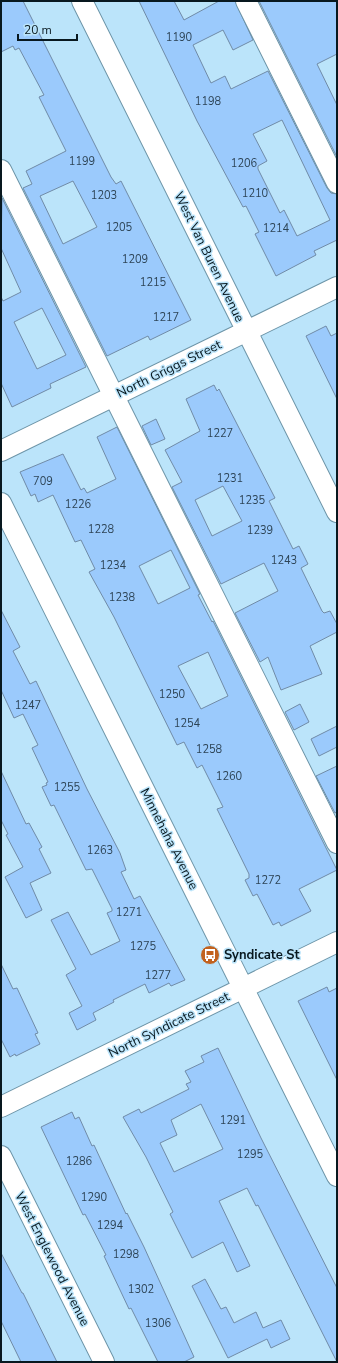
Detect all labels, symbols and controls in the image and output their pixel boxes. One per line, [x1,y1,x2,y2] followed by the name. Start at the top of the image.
[18,16,77,42] scale bar
[24,22,52,38] text: 20 m
[166,30,193,45] house number: 1190
[195,94,222,109] house number: 1198
[69,154,95,169] house number: 1199
[231,156,258,171] house number: 1206
[242,186,269,201] house number: 1210
[91,188,117,203] house number: 1203
[170,189,248,325] street label: West Van Buren Avenue
[106,220,133,235] house number: 1205
[263,221,290,236] house number: 1214
[122,252,148,267] house number: 1209
[140,275,167,290] house number: 1215
[153,310,179,325] house number: 1217
[114,336,225,402] street label: North Griggs Street
[207,426,233,441] house number: 1227
[217,471,243,486] house number: 1231
[33,474,53,489] house number: 709
[239,493,266,508] house number: 1235
[65,497,92,512] house number: 1226
[88,522,115,537] house number: 1228
[247,523,273,538] house number: 1239
[271,553,297,568] house number: 1243
[100,558,127,573] house number: 1234
[109,590,136,605] house number: 1238
[159,687,186,702] house number: 1250
[15,698,41,713] house number: 1247
[174,716,201,731] house number: 1254
[196,742,223,757] house number: 1258
[216,769,243,784] house number: 1260
[54,780,81,795] house number: 1255
[136,785,202,893] street label: Minnehaha Avenue
[87,843,113,858] house number: 1263
[255,873,281,888] house number: 1272
[116,905,142,920] house number: 1271
[130,939,157,954] house number: 1275
[199,944,221,966] bus stop icon: Syndicate St
[224,946,300,964] place label: Syndicate St
[145,968,171,983] house number: 1277
[105,988,233,1062] street label: North Syndicate Street
[220,1113,246,1128] house number: 1291
[237,1147,264,1162] house number: 1295
[66,1154,93,1169] house number: 1286
[10,1189,94,1329] street label: West Englewood Avenue
[81,1190,108,1205] house number: 1290
[97,1218,124,1233] house number: 1294
[113,1247,140,1262] house number: 1298
[128,1282,154,1297] house number: 1302
[145,1316,172,1331] house number: 1306

